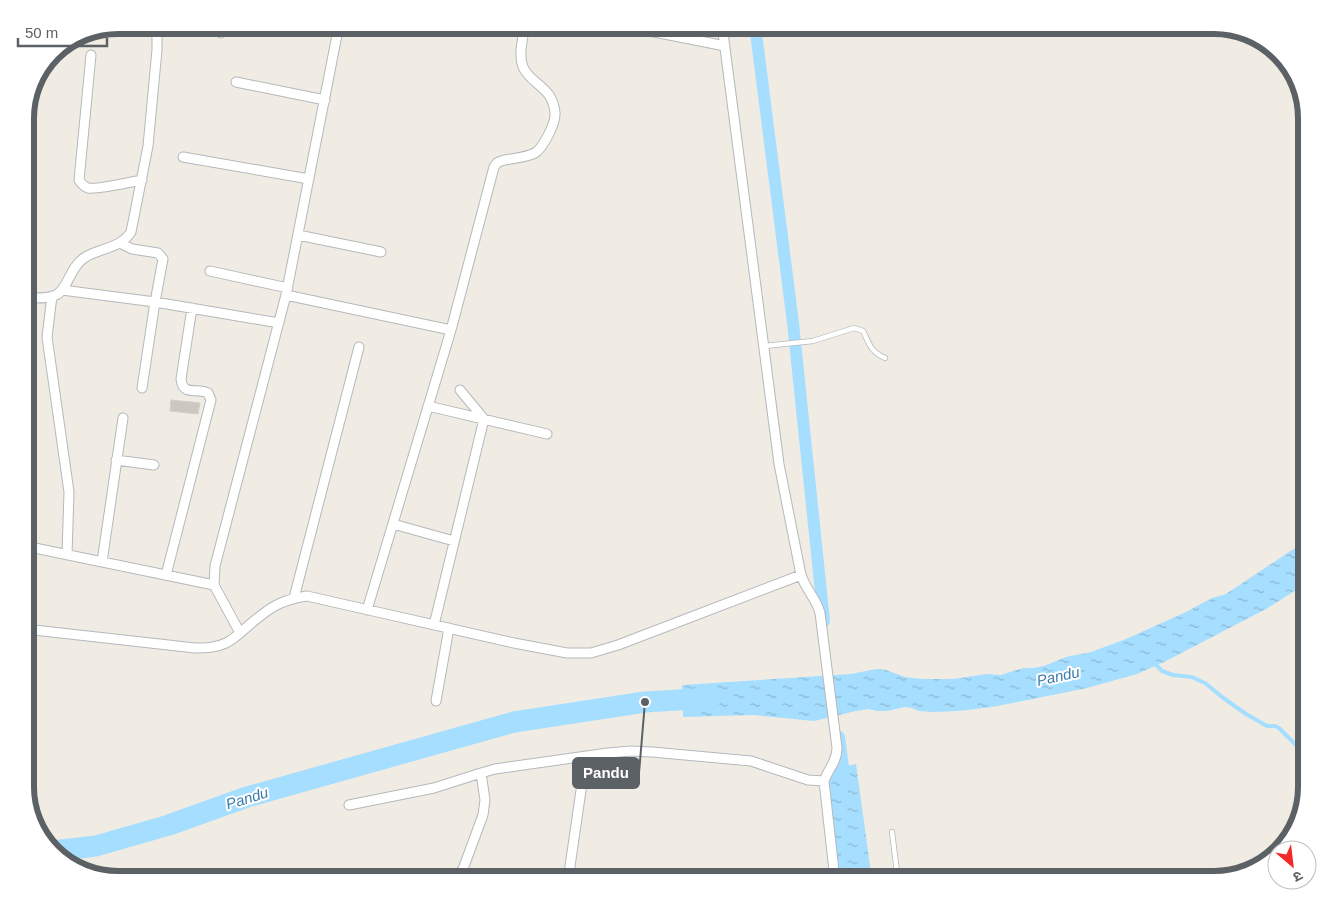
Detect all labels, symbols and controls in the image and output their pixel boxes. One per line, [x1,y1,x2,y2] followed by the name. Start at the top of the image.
[18,15,106,47] scale bar
[25,24,58,41] text: 50 m
[1035,663,1082,689] water label: Pandu
[573,758,639,788] callout: Pandu
[583,764,629,781] text: Pandu
[224,783,271,812] water label: Pandu
[1267,840,1317,890] north arrow
[1290,867,1305,886] text: उ

